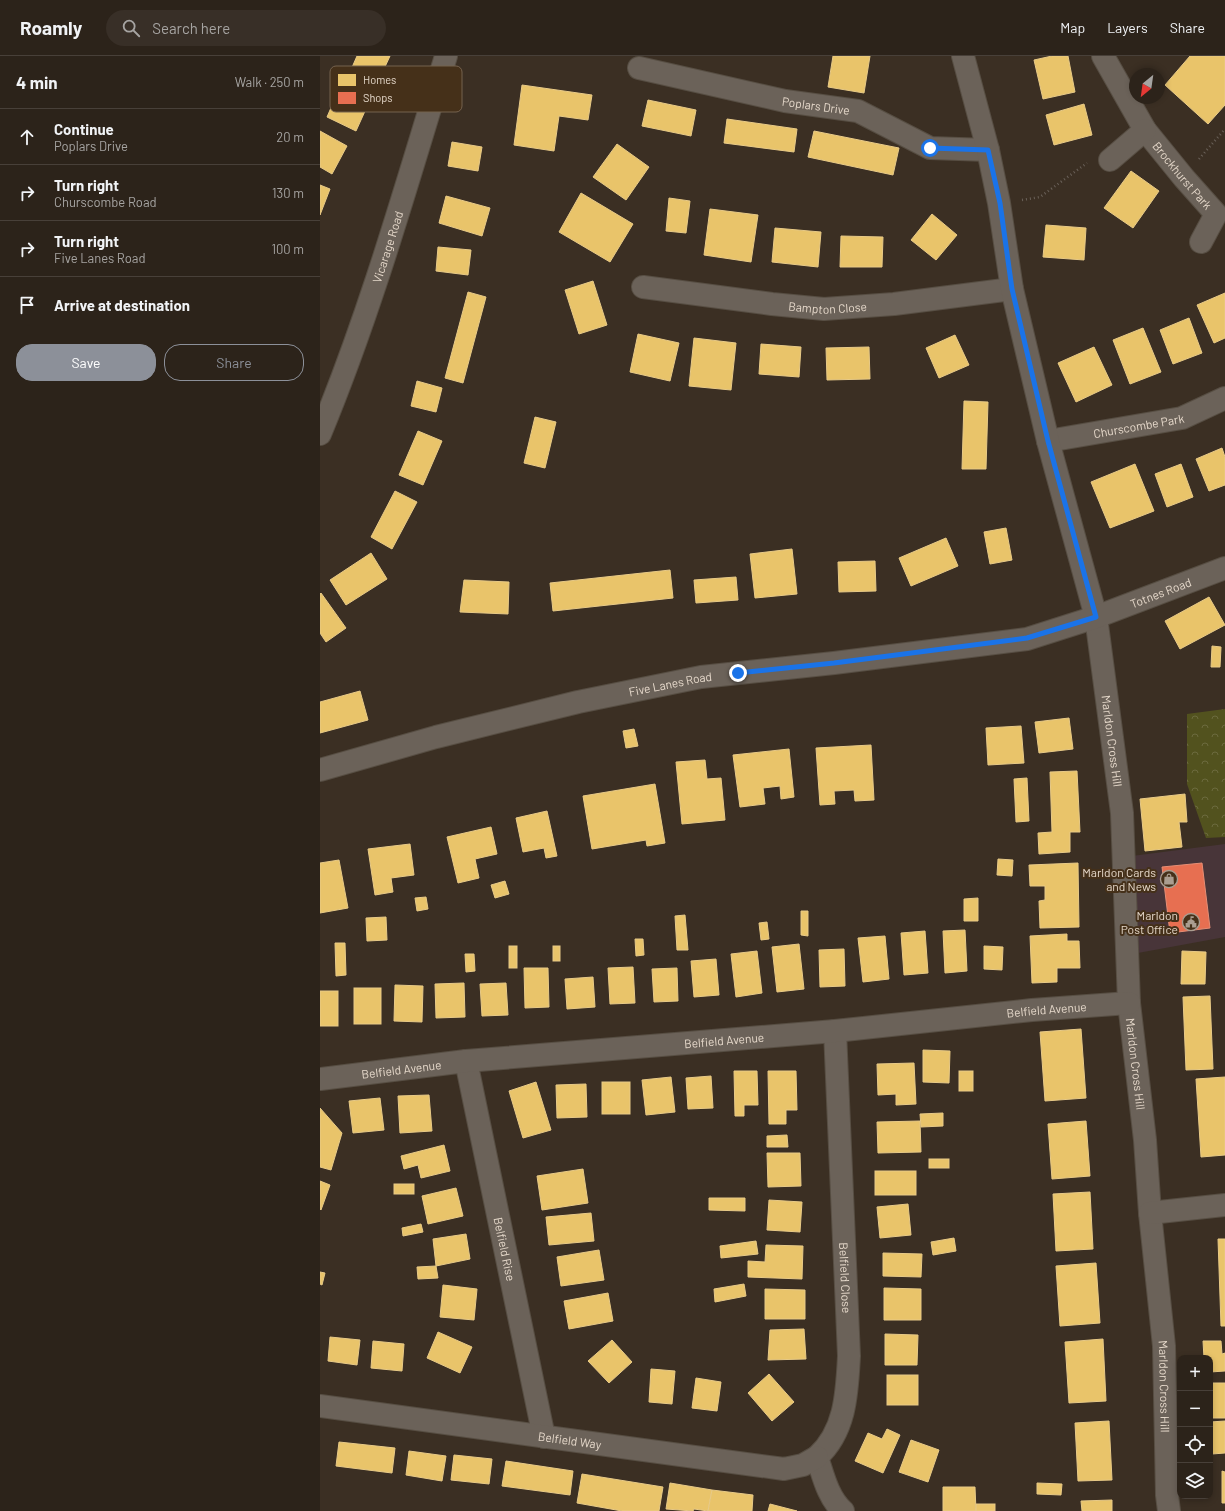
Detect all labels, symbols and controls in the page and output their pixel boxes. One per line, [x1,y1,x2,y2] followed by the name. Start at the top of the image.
[106,10,386,46] search box
[20,16,82,39] text: Roamly
[120,17,142,39] icon: search
[152,19,230,37] text: Search here
[1060,19,1085,36] text: Map
[1107,19,1148,36] text: Layers
[1170,19,1205,36] text: Share
[330,66,462,112] legend
[1129,68,1165,104] north arrow
[16,72,58,92] text: 4 min
[363,73,396,86] text: Homes
[235,74,304,90] text: Walk · 250 m
[363,91,393,104] text: Shops
[781,94,851,117] street label: Poplars Drive
[54,120,114,138] text: Continue
[16,126,38,148] icon: ahead
[276,129,304,145] text: 20 m
[54,138,128,154] text: Poplars Drive
[921,139,939,157] route start
[1150,139,1215,212] street label: Brockhurst Park
[54,176,119,194] text: Turn right
[16,182,38,204] icon: right
[272,185,304,201] text: 130 m
[54,194,157,210] text: Churscombe Road
[369,209,405,285] street label: Vicarage Road
[54,232,119,250] text: Turn right
[16,238,38,260] icon: right
[271,241,304,257] text: 100 m
[54,250,146,266] text: Five Lanes Road
[16,294,38,316] icon: arrive
[54,296,190,314] text: Arrive at destination
[788,299,867,316] street label: Bampton Close
[16,344,156,381] button: Save
[164,344,304,381] button: Share
[1092,411,1185,440] street label: Churscombe Park
[1128,575,1193,610] street label: Totnes Road
[729,664,747,682] route end
[627,669,713,699] street label: Five Lanes Road
[1099,694,1125,788] street label: Marldon Cross Hill
[1082,865,1156,893] place label: Marldon Cards and News
[1159,869,1179,889] shop icon: Marldon Cards and News
[1121,908,1178,936] place label: Marldon Post Office
[1181,912,1201,932] public building icon: Marldon Post Office
[1006,999,1087,1020] street label: Belfield Avenue
[1124,1017,1148,1110] street label: Marldon Cross Hill
[683,1030,765,1050] street label: Belfield Avenue
[361,1057,442,1081] street label: Belfield Avenue
[492,1216,518,1282] street label: Belfield Rise
[837,1242,854,1314] street label: Belfield Close
[1156,1339,1173,1433] street label: Marldon Cross Hill
[1177,1355,1213,1499] map controls
[1177,1355,1213,1391] button: +
[1177,1391,1213,1427] button: −
[1177,1427,1213,1463] button: locate
[537,1429,603,1451] street label: Belfield Way
[1177,1463,1213,1499] button: layers

